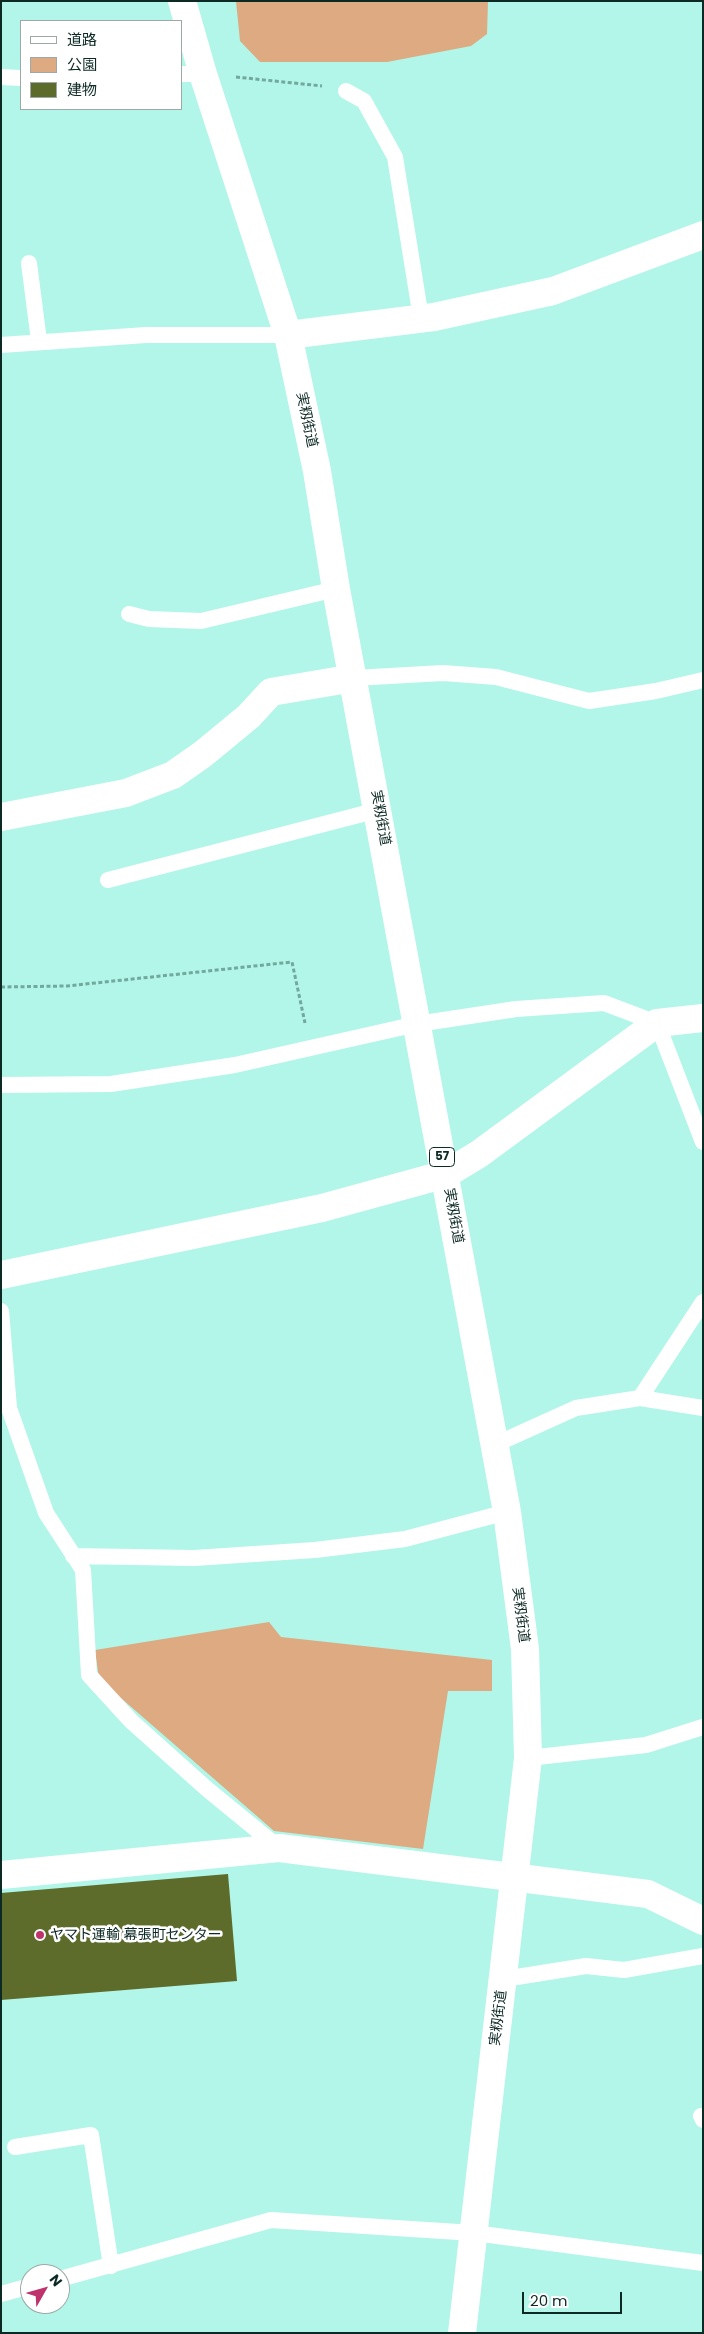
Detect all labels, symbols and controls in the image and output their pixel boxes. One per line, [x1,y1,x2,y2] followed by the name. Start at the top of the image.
[20,20,182,110] legend
[67,29,97,50] text: 道路
[67,54,97,75] text: 公園
[67,79,97,100] text: 建物
[292,391,320,449] street label: 実籾街道
[367,789,393,847] street label: 実籾街道
[430,1148,454,1166] road number: 57
[440,1187,466,1245] street label: 実籾街道
[508,1586,532,1644] street label: 実籾街道
[50,1927,222,1943] place label: ヤマト運輸 幕張町センター
[34,1929,46,1941] marker: ヤマト運輸 幕張町センター
[487,1989,511,2047] street label: 実籾街道
[20,2264,70,2314] north arrow
[45,2270,67,2291] text: N
[524,2282,624,2314] scale bar
[530,2290,568,2311] text: 20 m

